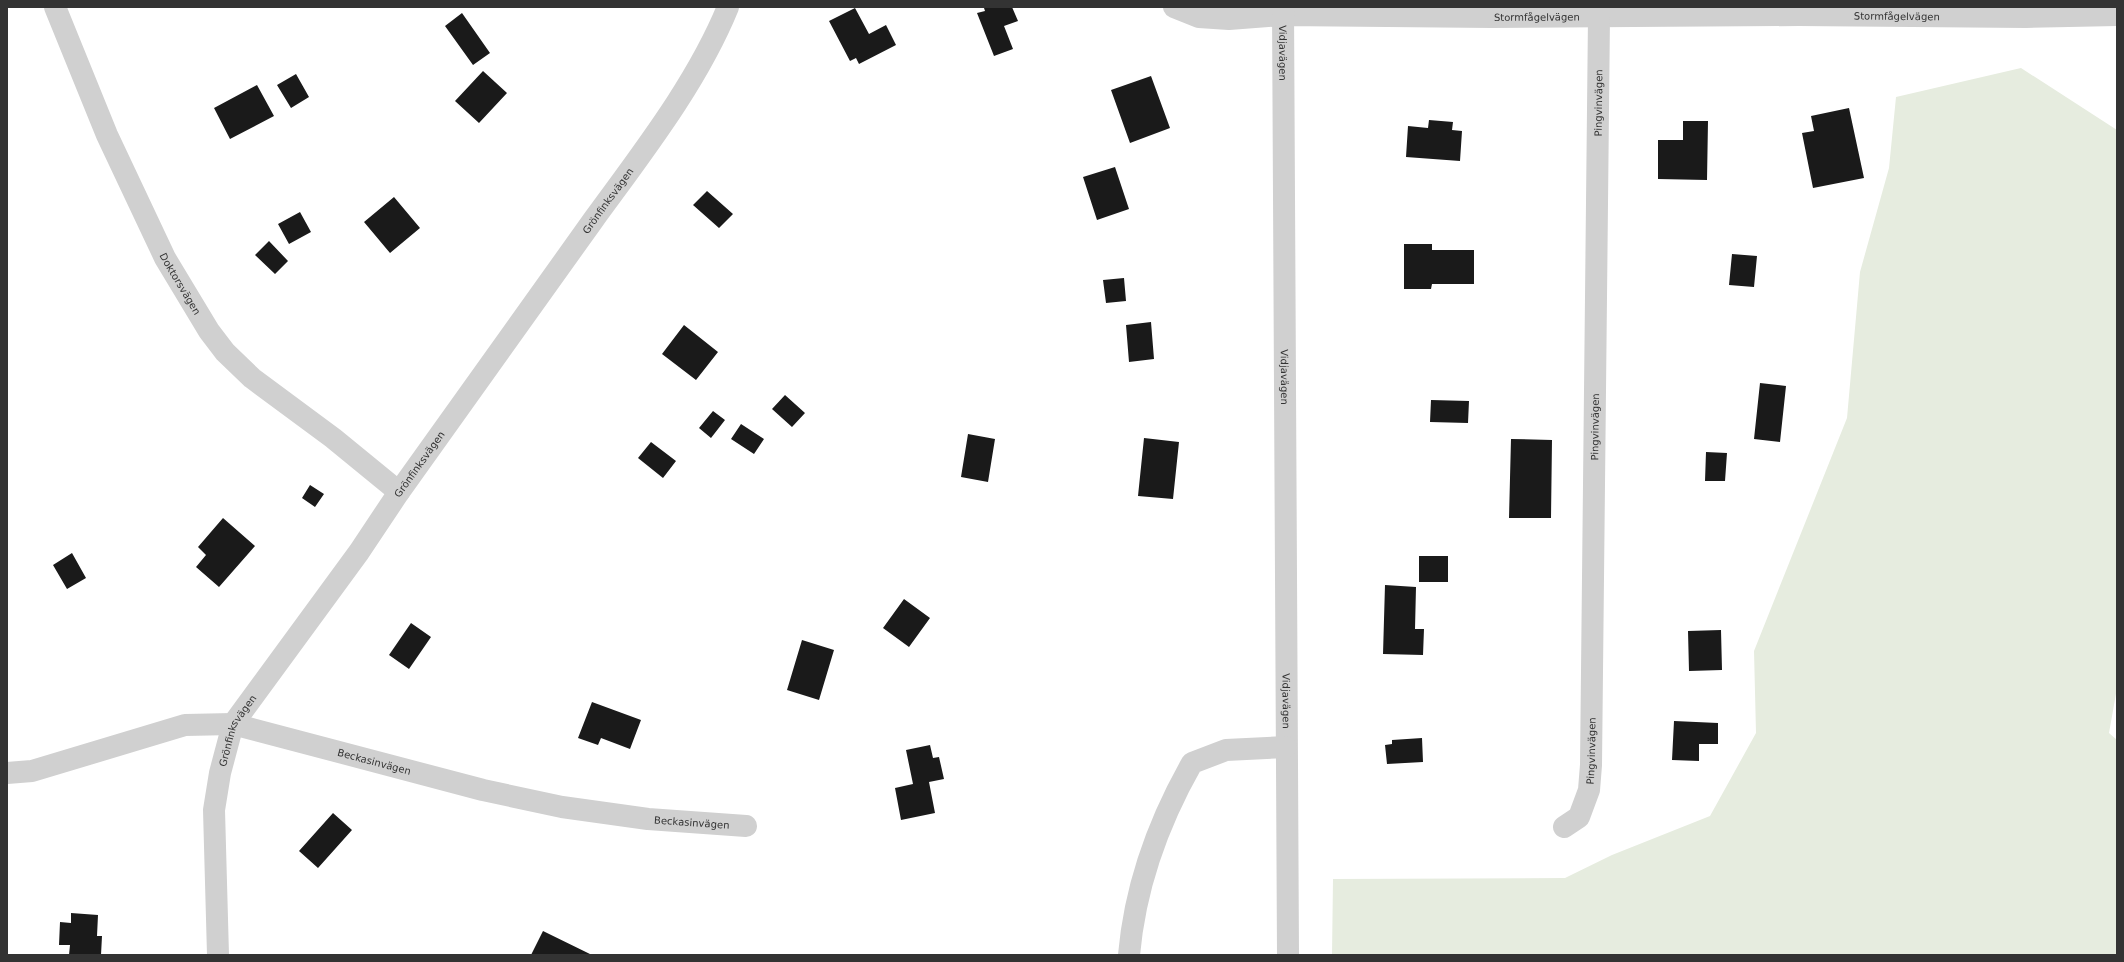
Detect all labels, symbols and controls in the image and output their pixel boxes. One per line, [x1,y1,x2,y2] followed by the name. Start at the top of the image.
[1854,10,1940,22] street label: Stormfågelvägen
[1494,11,1580,23] street label: Stormfågelvägen
[1277,25,1288,81] street label: Vidjavägen
[1593,69,1604,137] street label: Pingvinvägen
[580,166,636,236] street label: Grönfinksvägen
[157,251,203,317] street label: Doktorsvägen
[1279,349,1290,405] street label: Vidjavägen
[1589,393,1601,461] street label: Pingvinvägen
[392,429,447,499] street label: Grönfinksvägen
[1281,673,1292,729] street label: Vidjavägen
[217,693,259,768] street label: Grönfinksvägen
[1584,717,1598,785] street label: Pingvinvägen
[336,747,412,777] street label: Beckasinvägen
[654,814,730,831] street label: Beckasinvägen

